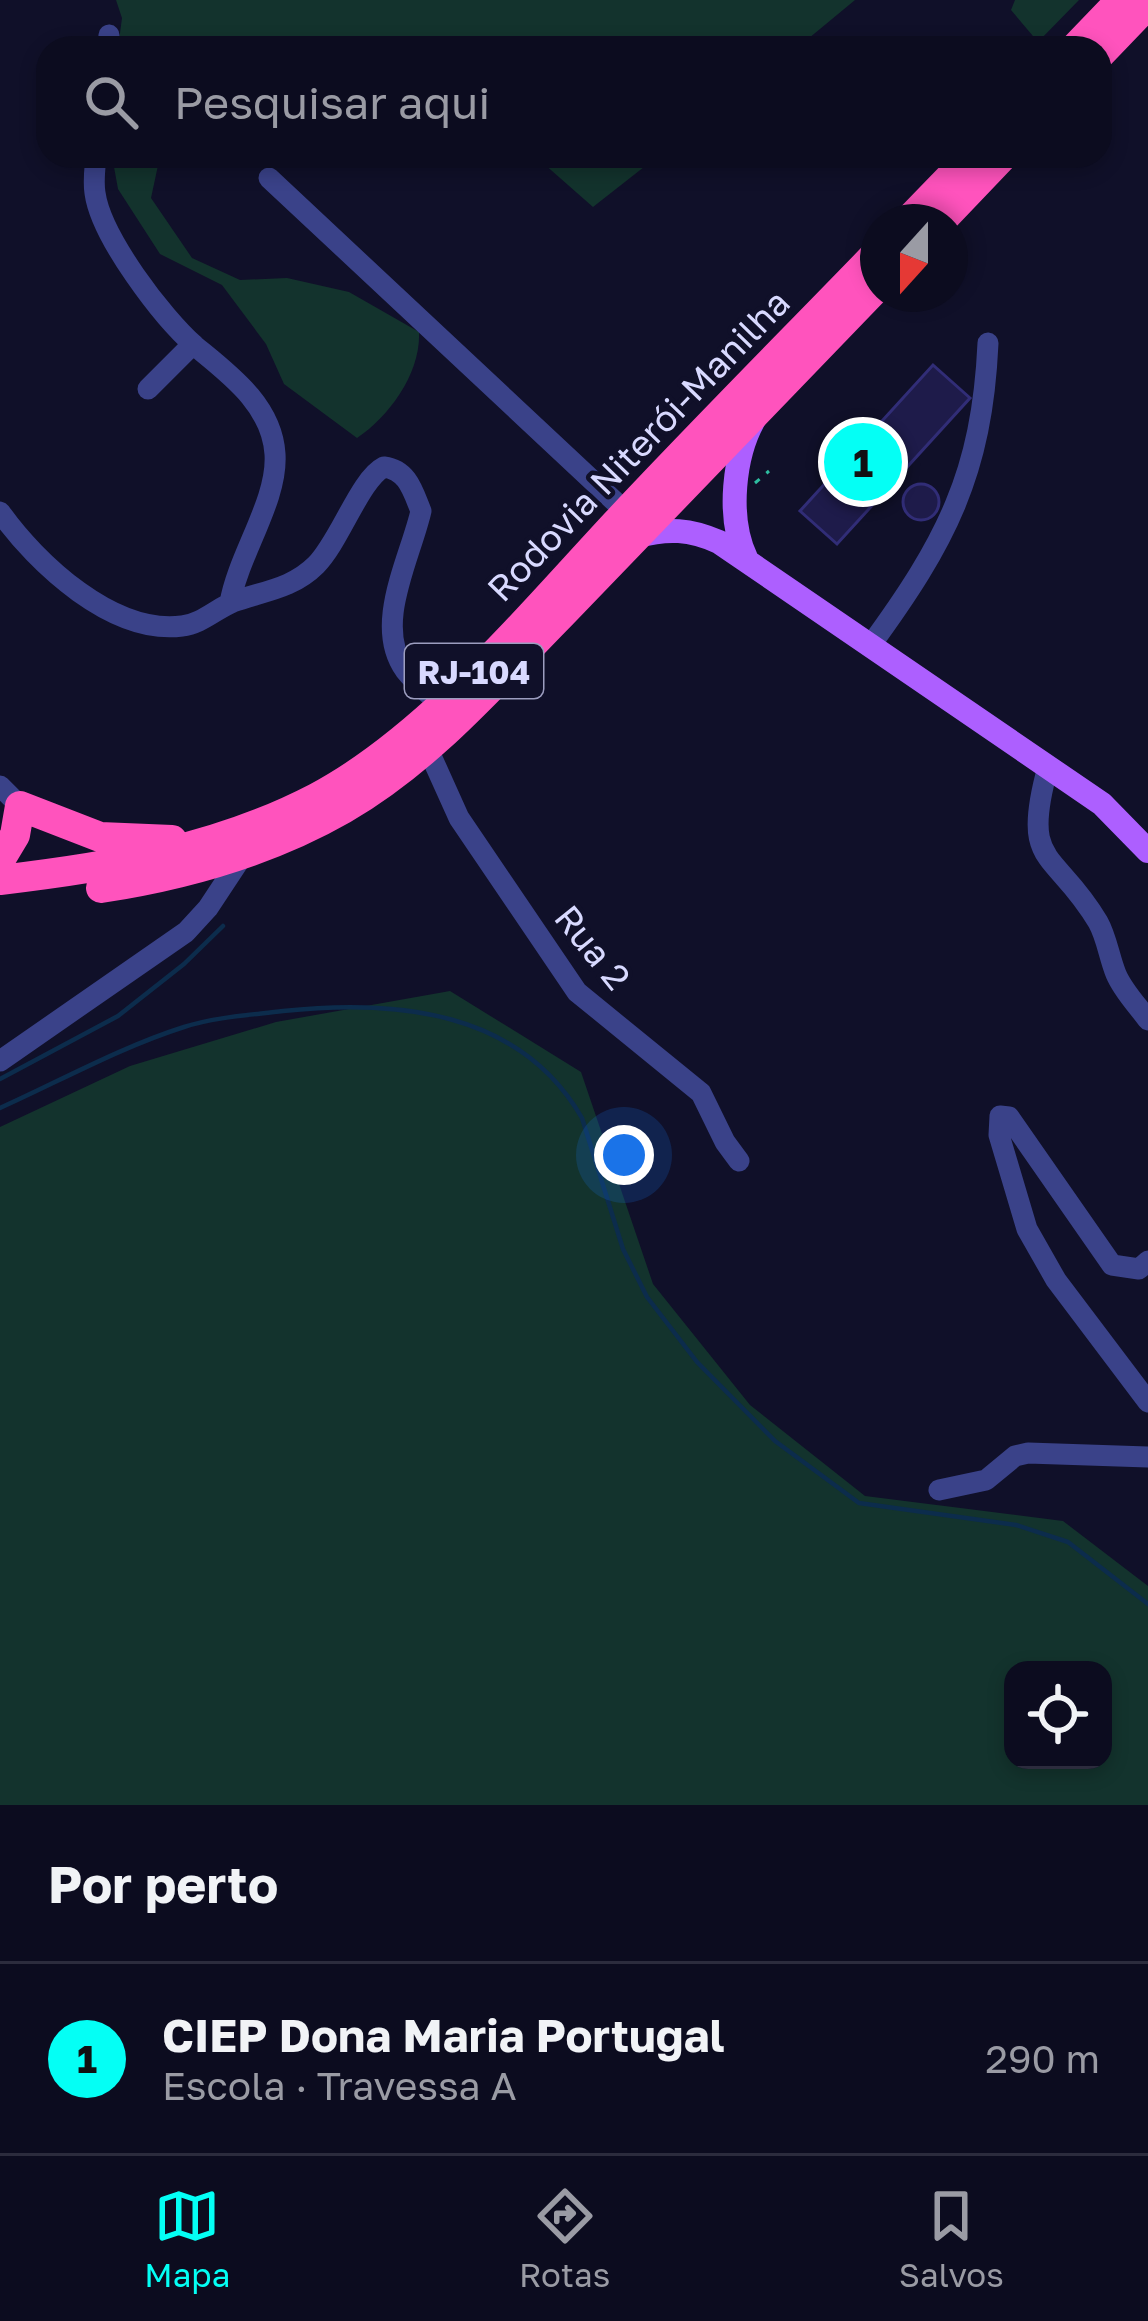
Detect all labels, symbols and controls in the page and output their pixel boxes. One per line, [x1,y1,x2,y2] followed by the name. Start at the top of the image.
[36,36,1112,168] search box
[78,69,144,135] icon: search
[174,75,490,129] text: Pesquisar aqui
[860,204,968,312] north arrow
[478,280,798,610] street label: Rodovia Niterói-Manilha
[824,417,902,507] pin: 1
[405,644,543,698] road number: RJ-104
[546,896,640,998] street label: Rua 2
[594,1125,654,1185] your location
[1004,1661,1112,1769] map controls
[1004,1661,1112,1769] button: locate
[48,1853,278,1914] text: Por perto
[162,2008,725,2062] text: CIEP Dona Maria Portugal
[77,2035,97,2082] text: 1
[985,2035,1100,2082] text: 290 m
[162,2062,517,2109] text: Escola · Travessa A
[144,2183,230,2294] tab: Mapa
[519,2183,610,2294] tab: Rotas
[899,2183,1004,2294] tab: Salvos

